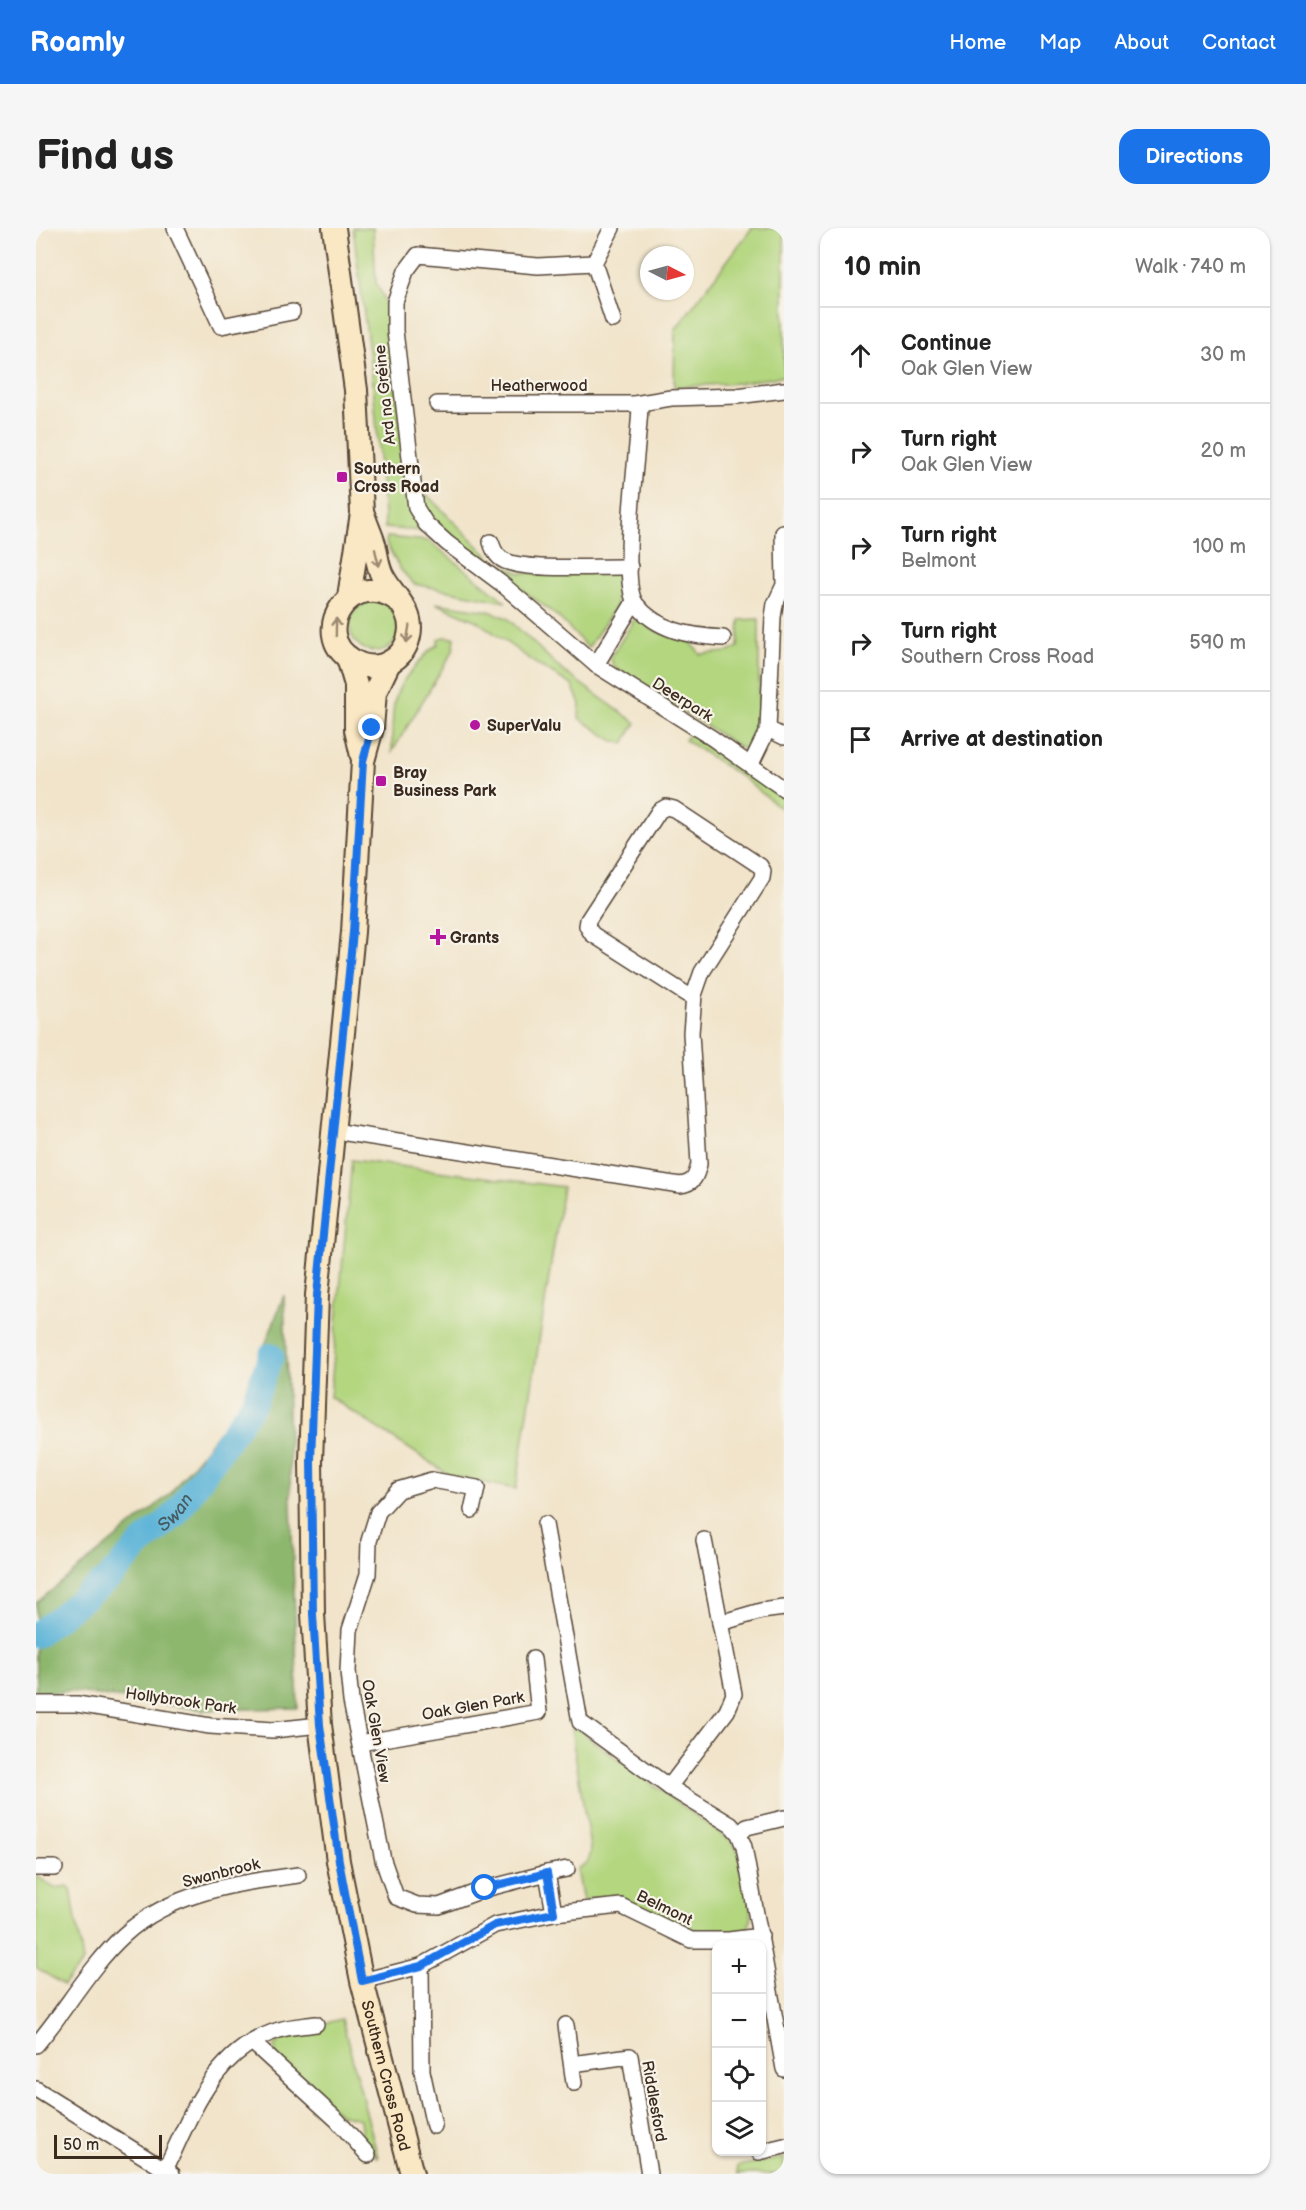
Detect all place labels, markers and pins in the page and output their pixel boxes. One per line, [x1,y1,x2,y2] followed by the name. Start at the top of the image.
[354,460,439,497] place label: Southern Cross Road
[335,470,349,484] marker: Southern Cross Road
[487,717,561,736] place label: SuperValu
[468,718,482,732] marker: SuperValu
[393,764,497,801] place label: Bray Business Park
[374,774,388,788] marker: Bray Business Park
[450,929,499,948] place label: Grants
[431,930,445,944] marker: Grants

